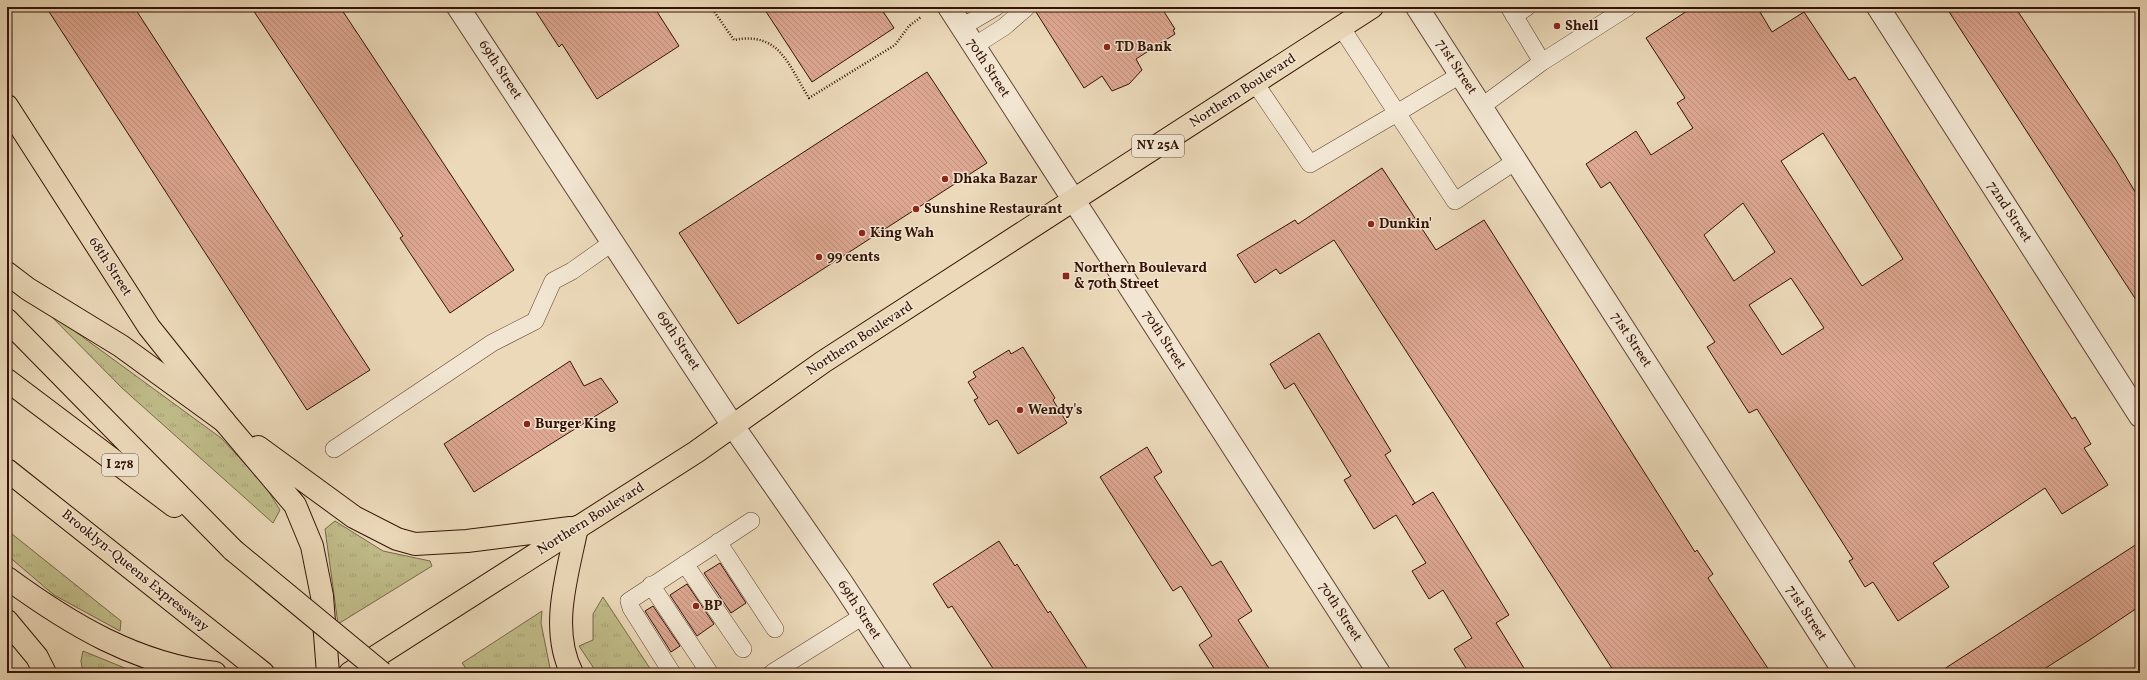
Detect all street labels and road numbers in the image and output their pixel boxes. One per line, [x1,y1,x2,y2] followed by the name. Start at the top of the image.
[962,35,1014,102] street label: 70th Street
[1431,36,1481,99] street label: 71st Street
[474,37,526,103] street label: 69th Street
[1186,49,1300,133] street label: Northern Boulevard
[1132,135,1184,157] road number: NY 25A
[1982,178,2036,247] street label: 72nd Street
[84,234,136,300] street label: 68th Street
[803,297,917,381] street label: Northern Boulevard
[1138,307,1190,374] street label: 70th Street
[652,308,704,374] street label: 69th Street
[1606,309,1656,372] street label: 71st Street
[102,454,138,476] road number: I 278
[534,478,648,560] street label: Northern Boulevard
[57,506,213,637] street label: Brooklyn-Queens Expressway
[833,577,885,643] street label: 69th Street
[1314,579,1366,646] street label: 70th Street
[1781,582,1831,645] street label: 71st Street

